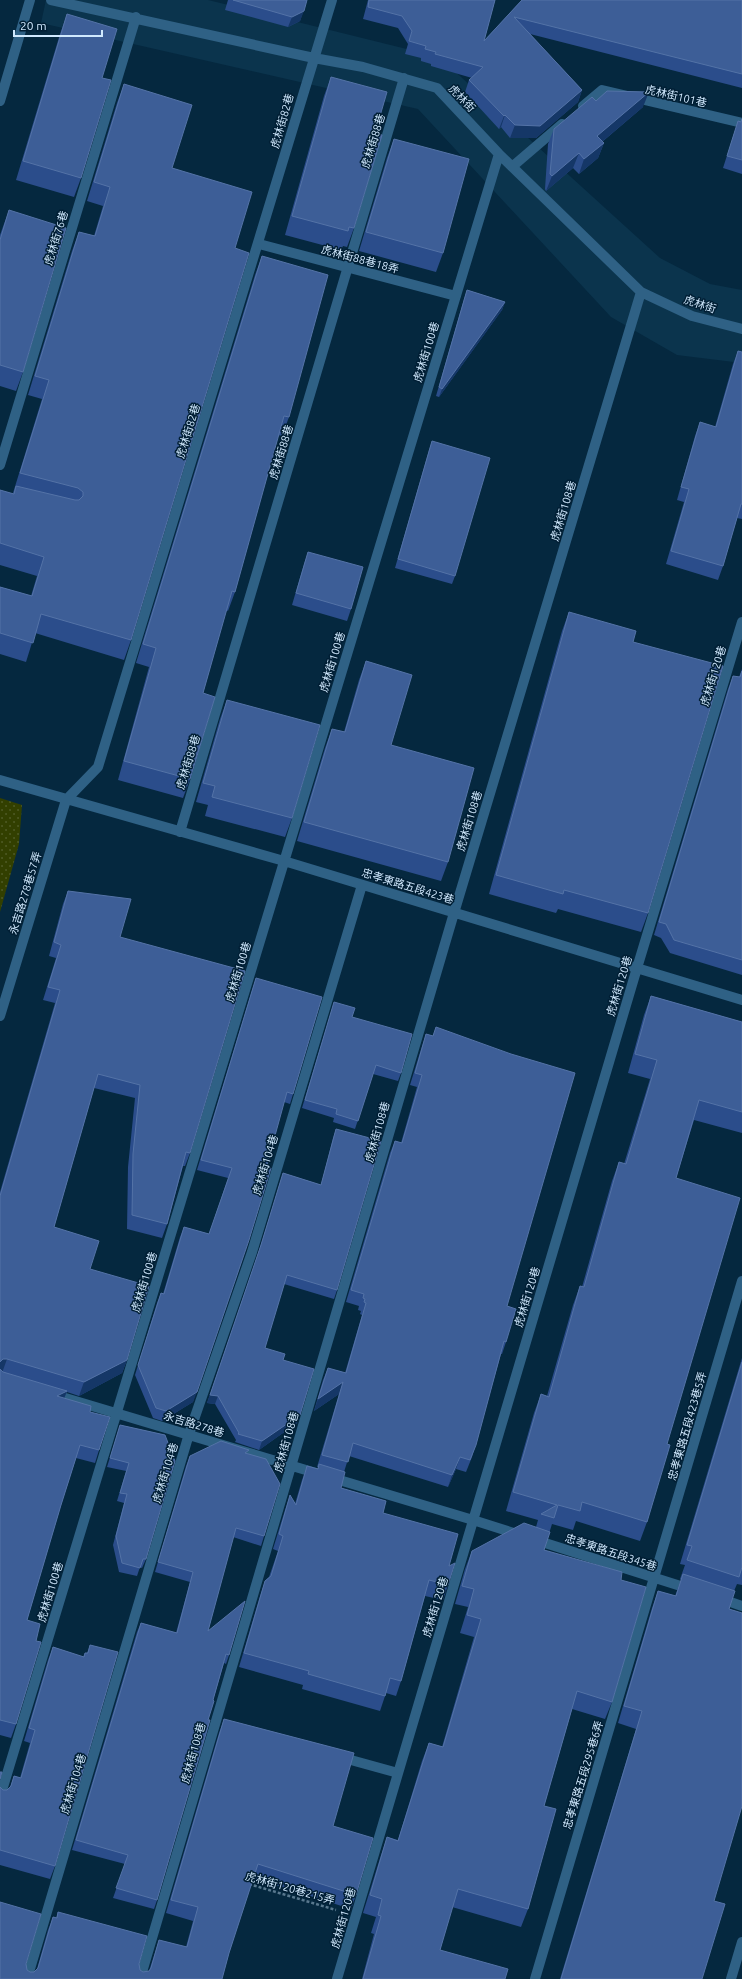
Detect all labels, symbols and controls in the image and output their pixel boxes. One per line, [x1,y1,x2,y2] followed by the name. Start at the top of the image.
[14,12,102,38] scale bar
[20,19,47,32] text: 20 m
[446,82,478,114] street label: 虎林街
[644,83,708,109] street label: 虎林街101巷
[268,92,296,150] street label: 虎林街82巷
[359,112,387,170] street label: 虎林街88巷
[42,209,70,267] street label: 虎林街76巷
[320,243,400,275] street label: 虎林街88巷18弄
[682,293,718,315] street label: 虎林街
[411,320,441,384] street label: 虎林街100巷
[174,402,202,460] street label: 虎林街82巷
[267,423,295,481] street label: 虎林街88巷
[548,479,578,543] street label: 虎林街108巷
[317,630,347,694] street label: 虎林街100巷
[698,644,728,708] street label: 虎林街120巷
[174,733,202,791] street label: 虎林街88巷
[454,789,484,853] street label: 虎林街108巷
[7,850,43,936] street label: 永吉路278巷57弄
[361,866,455,906] street label: 忠孝東路五段423巷
[223,940,253,1004] street label: 虎林街100巷
[604,954,634,1018] street label: 虎林街120巷
[363,1100,391,1164] street label: 虎林街108巷
[250,1133,280,1197] street label: 虎林街104巷
[129,1250,159,1314] street label: 虎林街100巷
[512,1265,542,1329] street label: 虎林街120巷
[666,1370,708,1482] street label: 忠孝東路五段423巷5弄
[162,1409,226,1439] street label: 永吉路278巷
[272,1410,300,1474] street label: 虎林街108巷
[150,1441,180,1505] street label: 虎林街104巷
[564,1532,658,1572] street label: 忠孝東路五段345巷
[35,1560,65,1624] street label: 虎林街100巷
[420,1575,450,1639] street label: 虎林街120巷
[561,1719,605,1831] street label: 忠孝東路五段295巷6弄
[179,1721,207,1785] street label: 虎林街108巷
[58,1752,88,1816] street label: 虎林街104巷
[244,1870,336,1906] street label: 虎林街120巷215弄
[329,1886,357,1950] street label: 虎林街120巷

